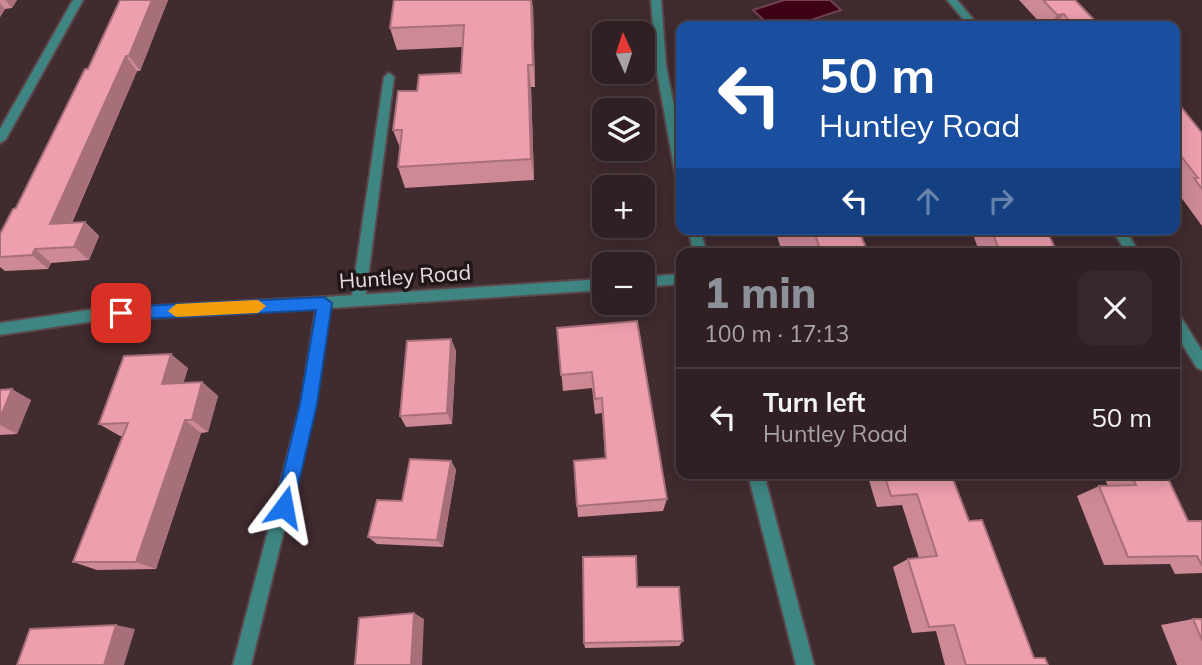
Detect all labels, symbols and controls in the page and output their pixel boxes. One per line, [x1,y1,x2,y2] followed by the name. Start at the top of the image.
[592,21,654,84] north arrow
[592,21,655,315] map controls
[819,44,935,105] text: 50 m
[704,49,795,140] icon: left
[592,98,655,161] button: layers
[819,105,1021,145] text: Huntley Road
[592,175,655,238] button: +
[836,182,874,220] icon: left
[909,182,947,220] icon: ahead
[982,182,1020,220] icon: right
[592,252,655,315] button: −
[338,258,472,294] street label: Huntley Road
[704,266,817,319] text: 1 min
[1078,271,1152,345] button: close
[91,283,151,343] pin
[102,294,140,332] icon: arrive
[704,319,849,348] text: 100 m · 17:13
[763,386,865,419] text: Turn left
[704,398,742,436] icon: left
[1091,401,1152,434] text: 50 m
[763,419,908,448] text: Huntley Road
[247,470,321,544] position arrow

